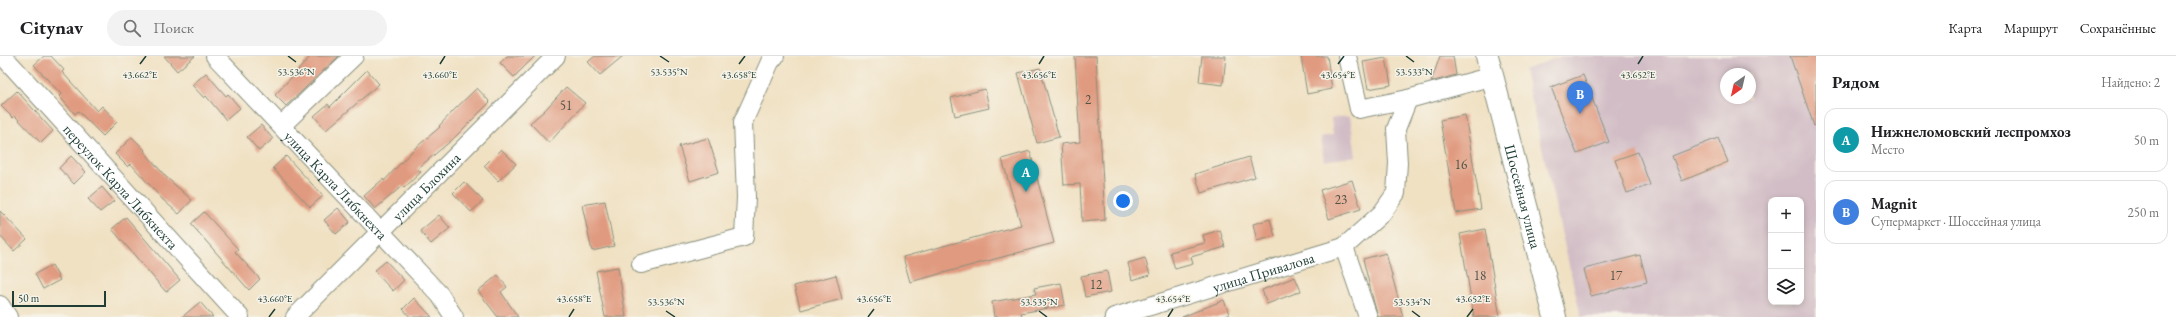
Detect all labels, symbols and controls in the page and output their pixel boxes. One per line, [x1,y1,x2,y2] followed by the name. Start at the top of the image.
[107,10,387,46] search box
[20,15,83,40] text: Citynav
[121,17,143,39] icon: search
[153,18,194,37] text: Поиск
[1949,19,1982,37] text: Карта
[2004,19,2058,37] text: Маршрут
[2080,19,2156,37] text: Сохранённые
[277,65,315,78] text: 53.536°N
[650,65,688,78] text: 53.535°N
[1395,65,1433,78] text: 53.533°N
[123,68,158,81] text: 43.662°E
[423,68,458,81] text: 43.660°E
[722,68,757,81] text: 43.658°E
[1022,68,1057,81] text: 43.656°E
[1321,68,1356,81] text: 43.654°E
[1621,68,1656,81] text: 43.652°E
[1720,68,1756,104] north arrow
[1832,71,1880,93] text: Рядом
[2101,74,2160,91] text: Найдено: 2
[1567,81,1593,114] pin: B
[1085,91,1092,108] house number: 2
[560,97,572,114] house number: 51
[60,120,183,253] street label: переулок Карла Либкнехта
[1871,122,2071,141] text: Нижнеломовский леспромхоз
[281,126,392,243] street label: улица Карла Либкнехта
[1841,132,1851,149] text: A
[2134,132,2159,149] text: 50 m
[1871,141,1904,158] text: Место
[1501,142,1546,250] street label: Шоссейная улица
[388,148,464,224] street label: улица Блохина
[1455,156,1467,173] house number: 16
[1013,159,1039,192] pin: A
[1113,191,1133,211] your location
[1335,191,1347,208] house number: 23
[1871,194,1917,213] text: Magnit
[1768,197,1804,305] map controls
[1768,197,1804,233] button: +
[1842,204,1850,221] text: B
[2128,204,2159,221] text: 250 m
[1871,213,2041,230] text: Супермаркет · Шоссейная улица
[1768,233,1804,269] button: −
[1210,247,1317,296] street label: улица Привалова
[1474,267,1486,284] house number: 18
[1610,267,1623,284] house number: 17
[1768,269,1804,305] button: layers
[1090,276,1103,293] house number: 12
[12,289,106,308] scale bar
[18,291,39,305] text: 50 m
[258,292,293,305] text: 43.660°E
[557,292,592,305] text: 43.658°E
[857,292,892,305] text: 43.656°E
[1156,292,1191,305] text: 43.654°E
[1456,292,1491,305] text: 43.652°E
[647,295,685,308] text: 53.536°N
[1020,295,1058,308] text: 53.535°N
[1393,295,1431,308] text: 53.534°N

